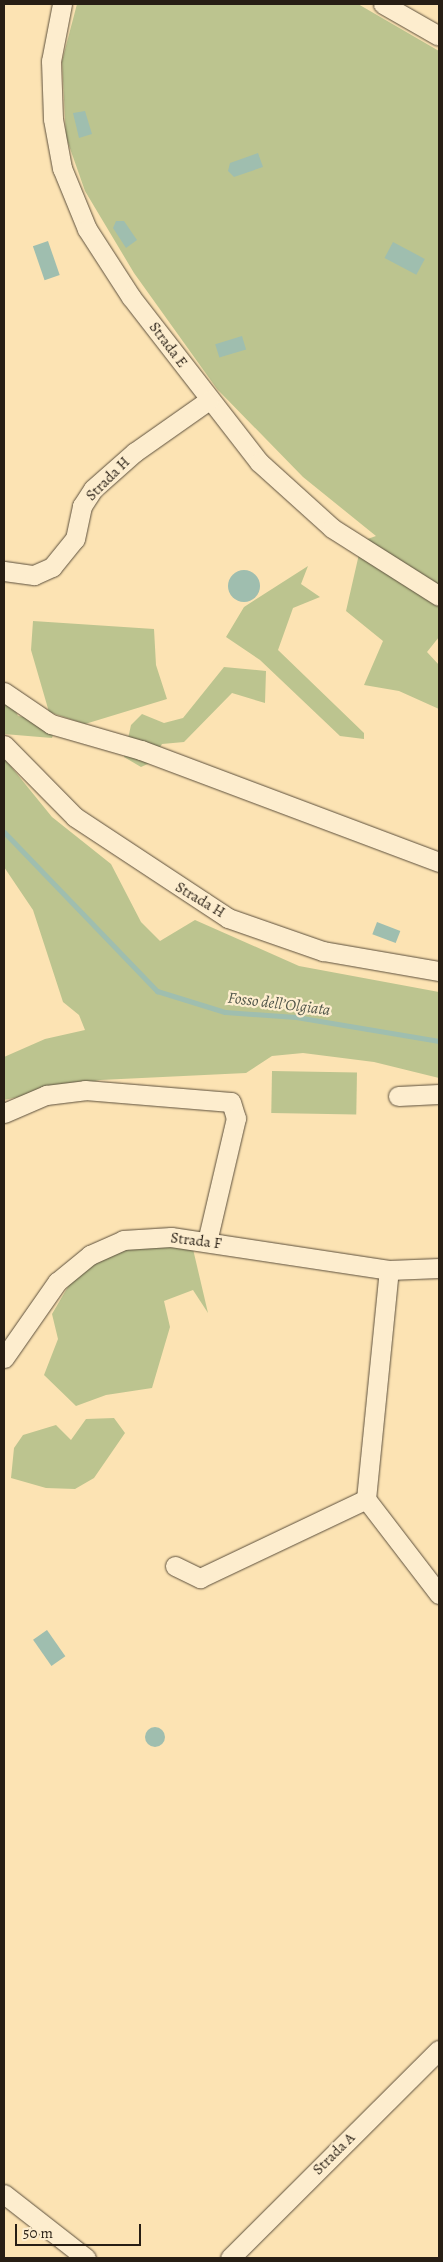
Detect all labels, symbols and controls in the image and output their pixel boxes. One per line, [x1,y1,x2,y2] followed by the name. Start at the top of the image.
[145,319,191,371] street label: Strada E
[82,453,134,505] street label: Strada H
[172,878,228,922] street label: Strada H
[227,988,331,1020] water label: Fosso dell’Olgiata
[170,1229,222,1253] street label: Strada F
[309,2129,359,2179] street label: Strada A
[18,2214,144,2246] scale bar
[23,2223,53,2243] text: 50 m

